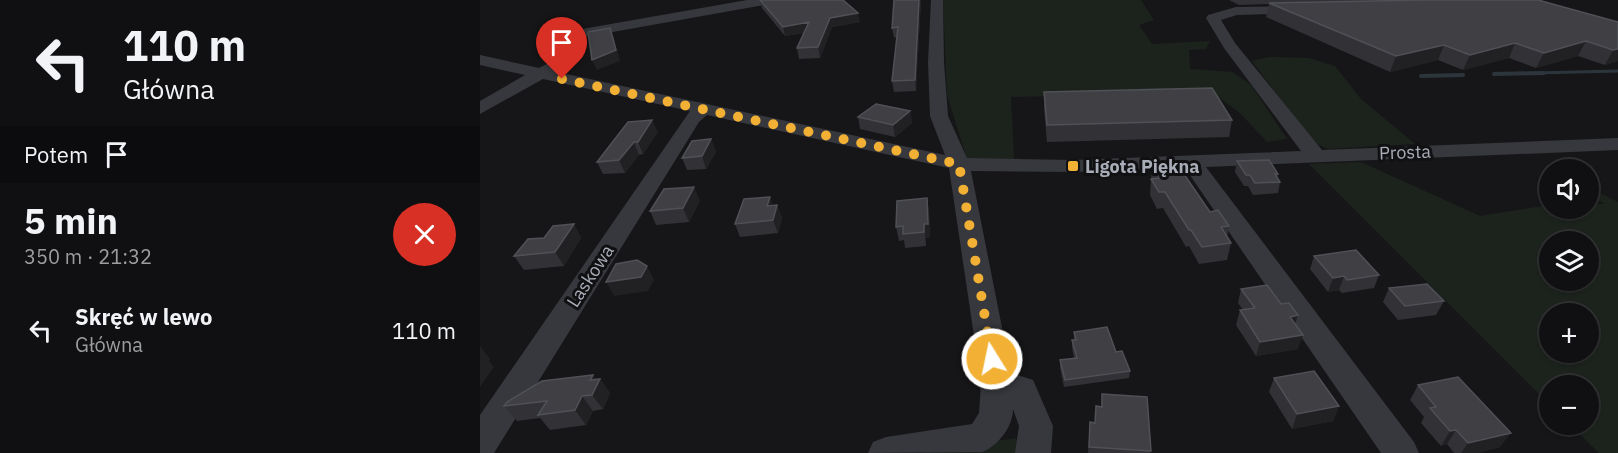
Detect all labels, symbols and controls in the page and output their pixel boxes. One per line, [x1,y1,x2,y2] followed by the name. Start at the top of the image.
[536,17,587,79] pin
[123,18,246,73] text: 110 m
[24,24,102,102] icon: left
[545,26,578,59] icon: arrive
[123,71,215,106] text: Główna
[100,138,133,171] icon: arrive
[24,140,88,169] text: Potem
[1379,140,1432,164] street label: Prosta
[1085,155,1199,178] place label: Ligota Piękna
[1066,159,1080,173] marker: Ligota Piękna
[1539,159,1599,435] map controls
[1539,159,1599,219] button: sound
[24,197,118,244] text: 5 min
[393,203,456,266] button: close
[1539,231,1599,291] button: layers
[561,240,619,312] street label: Laskowa
[24,243,152,270] text: 350 m · 21:32
[75,302,212,331] text: Skręć w lewo
[1539,303,1599,363] button: +
[24,314,57,347] icon: left
[392,316,456,345] text: 110 m
[960,327,1024,391] position arrow
[75,331,143,358] text: Główna
[1539,375,1599,435] button: −

